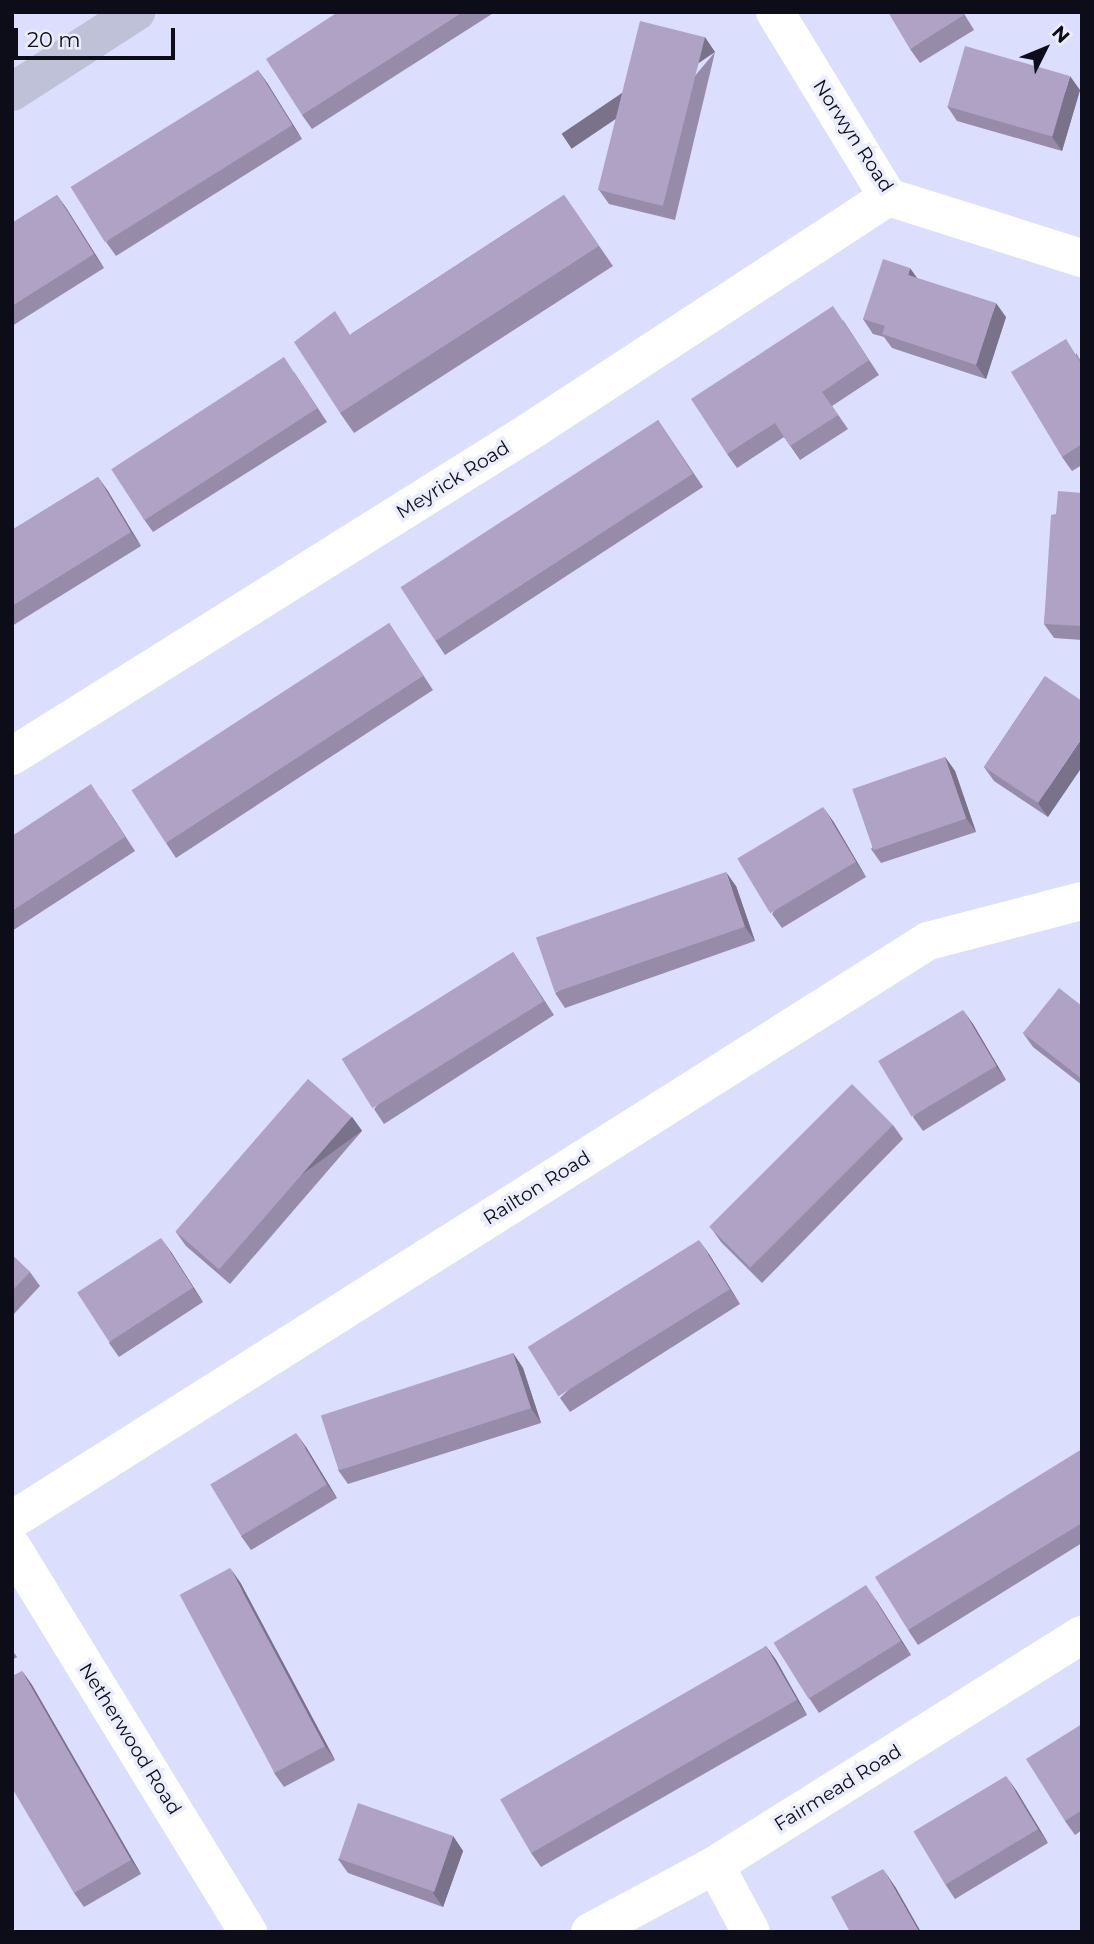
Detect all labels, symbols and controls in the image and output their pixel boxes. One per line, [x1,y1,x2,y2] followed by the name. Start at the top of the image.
[18,14,178,58] scale bar
[1010,14,1080,84] north arrow
[1047,21,1074,48] text: N
[27,27,81,52] text: 20 m
[808,75,898,197] street label: Norwyn Road
[392,436,514,524] street label: Meyrick Road
[479,1146,595,1230] street label: Railton Road
[74,1659,186,1819] street label: Netherwood Road
[770,1740,906,1836] street label: Fairmead Road

